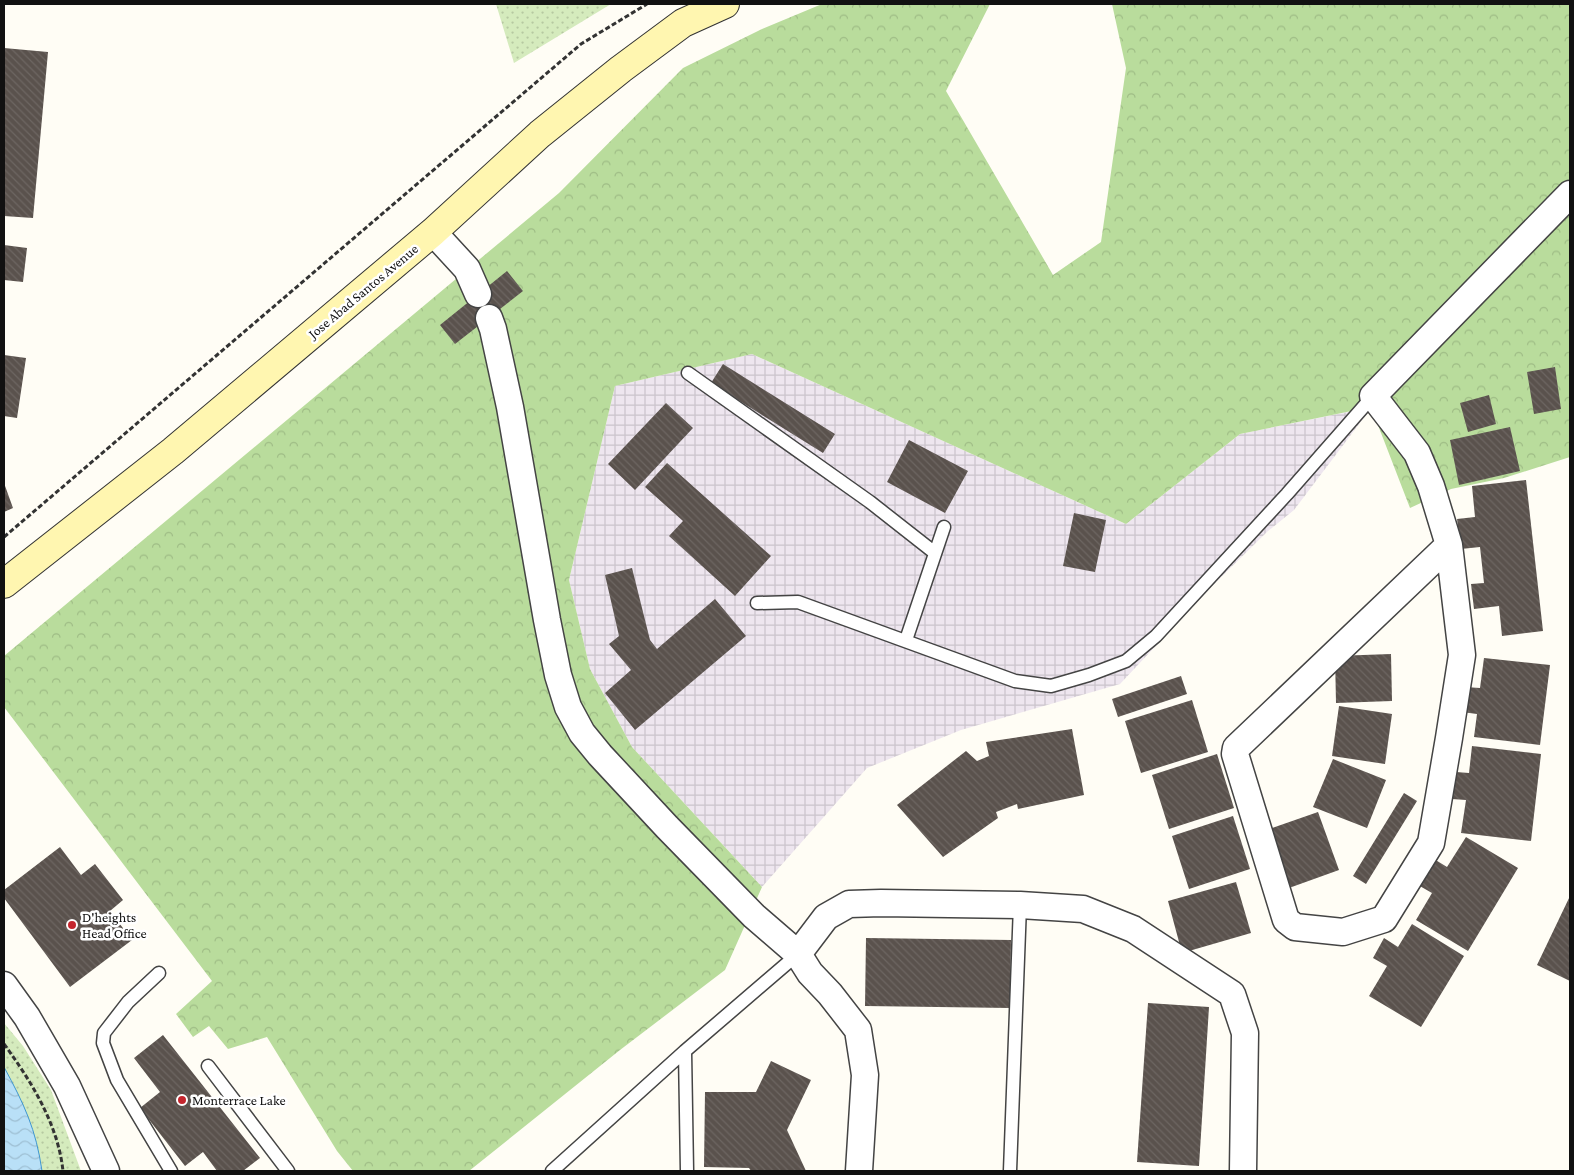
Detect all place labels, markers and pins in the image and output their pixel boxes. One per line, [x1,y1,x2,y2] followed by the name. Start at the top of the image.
[82,909,147,941] place label: D'heights Head Office
[66,919,78,931] marker: D'heights Head Office
[192,1092,286,1108] place label: Monterrace Lake
[176,1094,188,1106] marker: Monterrace Lake

